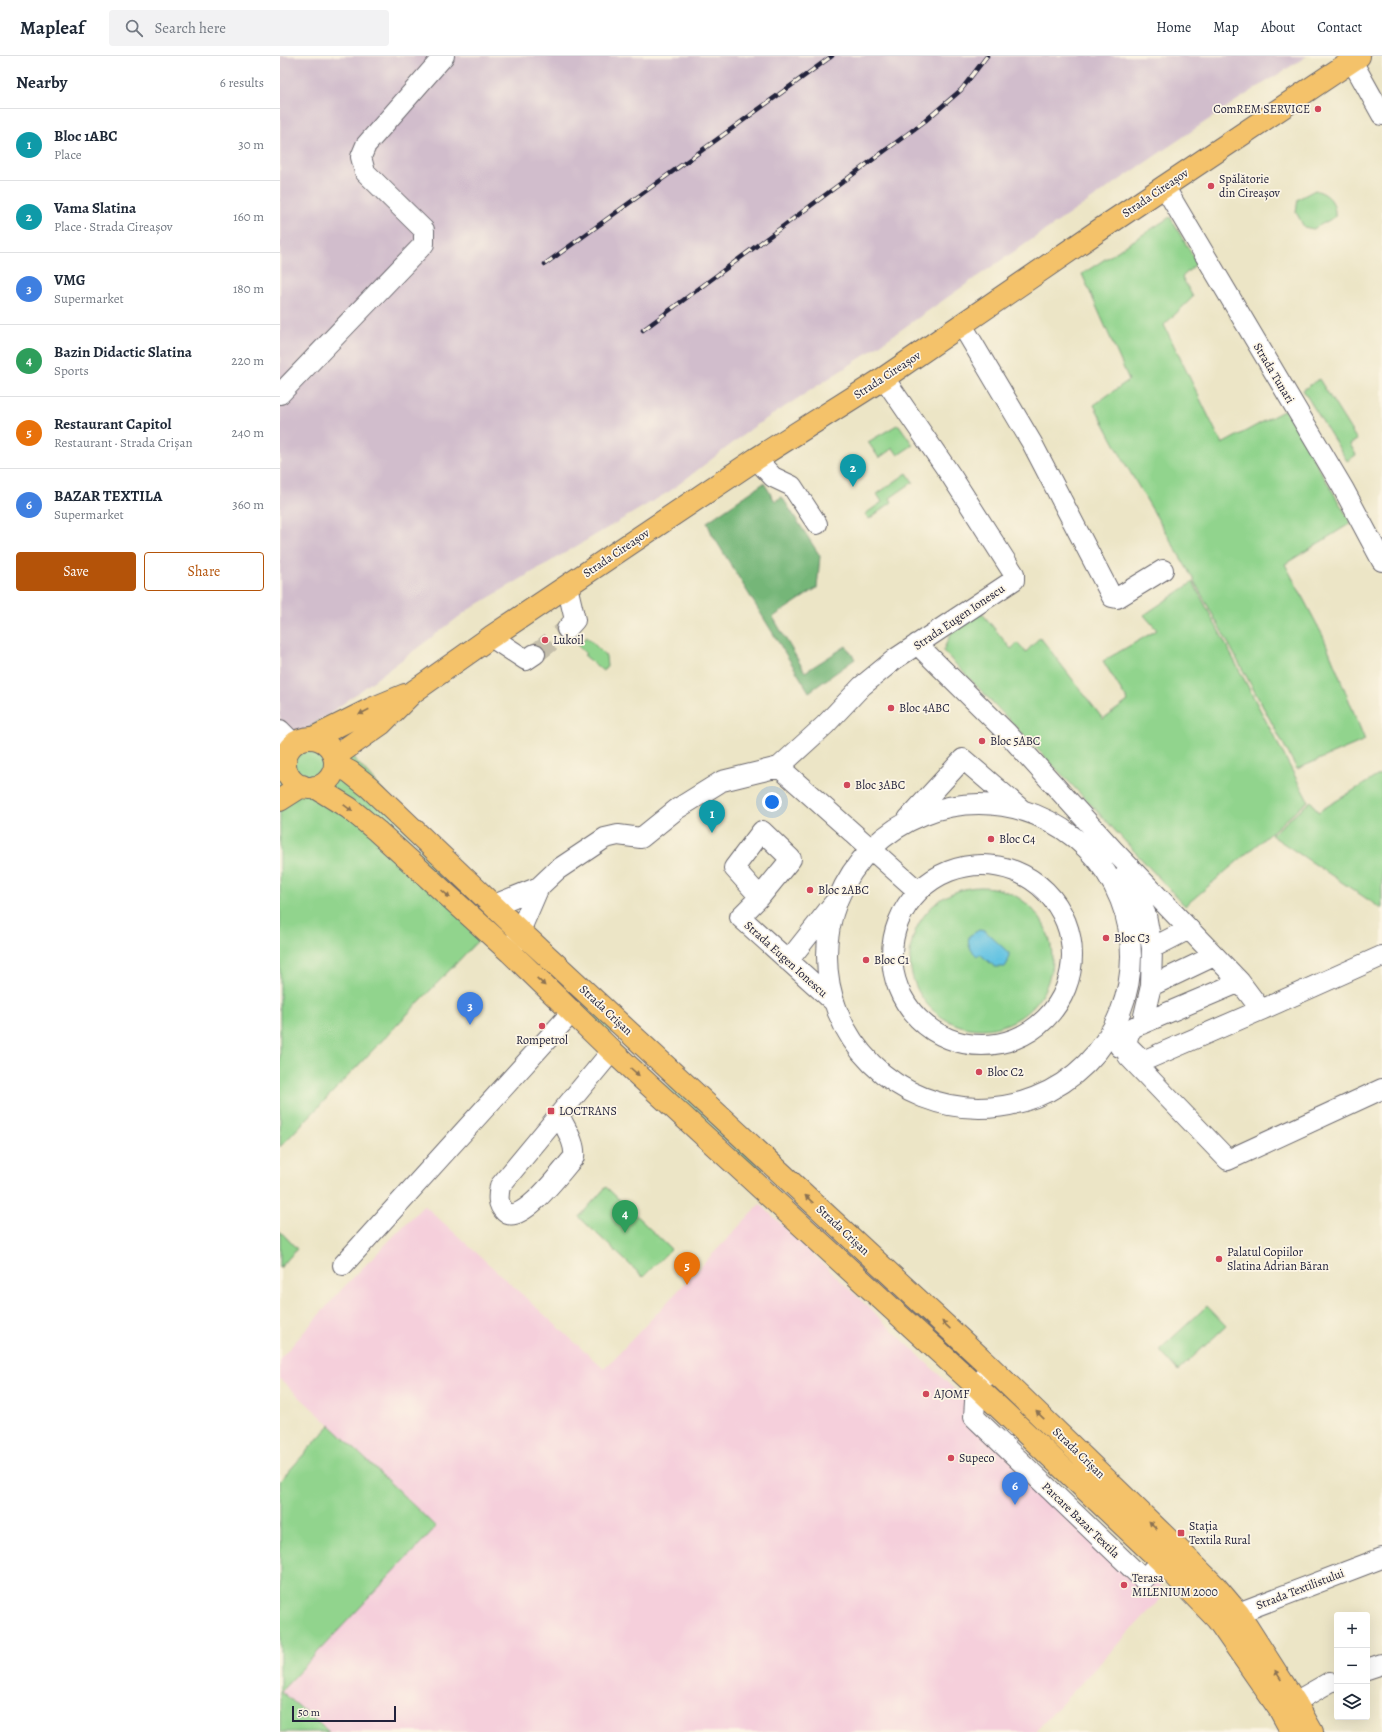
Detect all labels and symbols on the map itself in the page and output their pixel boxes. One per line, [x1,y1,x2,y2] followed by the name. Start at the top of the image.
[1213,101,1310,117] place label: ComREM SERVICE
[1313,104,1323,114] marker: ComREM SERVICE
[1119,165,1192,221] street label: Strada Cireașov
[1219,171,1280,201] place label: Spălătorie din Cireașov
[1206,181,1216,191] marker: Spălătorie din Cireașov
[1250,340,1298,406] street label: Strada Tunari
[850,347,924,403] street label: Strada Cireașov
[840,454,866,487] pin: 2
[580,525,653,581] street label: Strada Cireașov
[910,580,1008,654] street label: Strada Eugen Ionescu
[553,632,584,648] place label: Lukoil
[540,635,550,645] marker: Lukoil
[899,700,950,716] place label: Bloc 4ABC
[886,703,896,713] marker: Bloc 4ABC
[358,709,370,715] one-way arrow
[990,733,1040,749] place label: Bloc 5ABC
[977,736,987,746] marker: Bloc 5ABC
[855,777,905,793] place label: Bloc 3ABC
[842,780,852,790] marker: Bloc 3ABC
[762,792,782,812] your location
[699,800,725,833] pin: 1
[343,803,354,812] one-way arrow
[999,831,1036,847] place label: Bloc C4
[986,834,996,844] marker: Bloc C4
[818,882,869,898] place label: Bloc 2ABC
[805,885,815,895] marker: Bloc 2ABC
[441,889,451,898] one-way arrow
[741,917,831,1001] street label: Strada Eugen Ionescu
[1114,930,1150,946] place label: Bloc C3
[1101,933,1111,943] marker: Bloc C3
[874,952,909,968] place label: Bloc C1
[861,955,871,965] marker: Bloc C1
[536,977,546,987] one-way arrow
[576,981,636,1039] street label: Strada Crișan
[457,992,483,1025] pin: 3
[537,1021,547,1031] marker: Rompetrol
[516,1032,568,1048] place label: Rompetrol
[987,1064,1024,1080] place label: Bloc C2
[630,1067,640,1076] one-way arrow
[974,1067,984,1077] marker: Bloc C2
[559,1103,617,1119] place label: LOCTRANS
[546,1106,556,1116] marker: LOCTRANS
[804,1194,814,1203] one-way arrow
[612,1200,638,1233] pin: 4
[813,1201,873,1259] street label: Strada Crișan
[1227,1244,1329,1274] place label: Palatul Copiilor Slatina Adrian Băran
[674,1252,700,1285] pin: 5
[1214,1254,1224,1264] marker: Palatul Copiilor Slatina Adrian Băran
[941,1320,951,1330] one-way arrow
[933,1386,969,1402] place label: AJOMF
[921,1389,931,1399] marker: AJOMF
[1035,1410,1045,1420] one-way arrow
[1049,1424,1109,1482] street label: Strada Crișan
[959,1450,994,1466] place label: Supeco
[946,1453,956,1463] marker: Supeco
[1002,1472,1028,1505] pin: 6
[1039,1479,1124,1562] street label: Parcare Bazar Textila
[1189,1518,1250,1548] place label: Stația Textila Rural
[1148,1520,1158,1529] one-way arrow
[1176,1528,1186,1538] marker: Stația Textila Rural
[1254,1565,1346,1613] street label: Strada Textilistului
[1132,1570,1218,1600] place label: Terasa MILENIUM 2000
[1119,1580,1129,1590] marker: Terasa MILENIUM 2000
[1274,1669,1282,1680] one-way arrow
[292,1704,396,1723] scale bar

